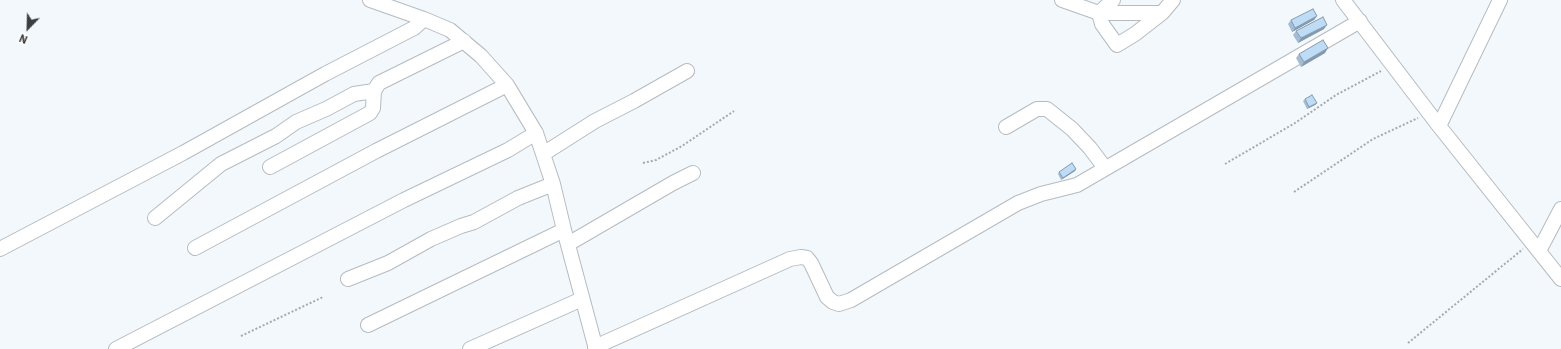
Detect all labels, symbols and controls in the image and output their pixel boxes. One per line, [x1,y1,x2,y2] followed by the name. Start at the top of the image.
[8,8,48,48] north arrow
[17,31,30,47] text: N

